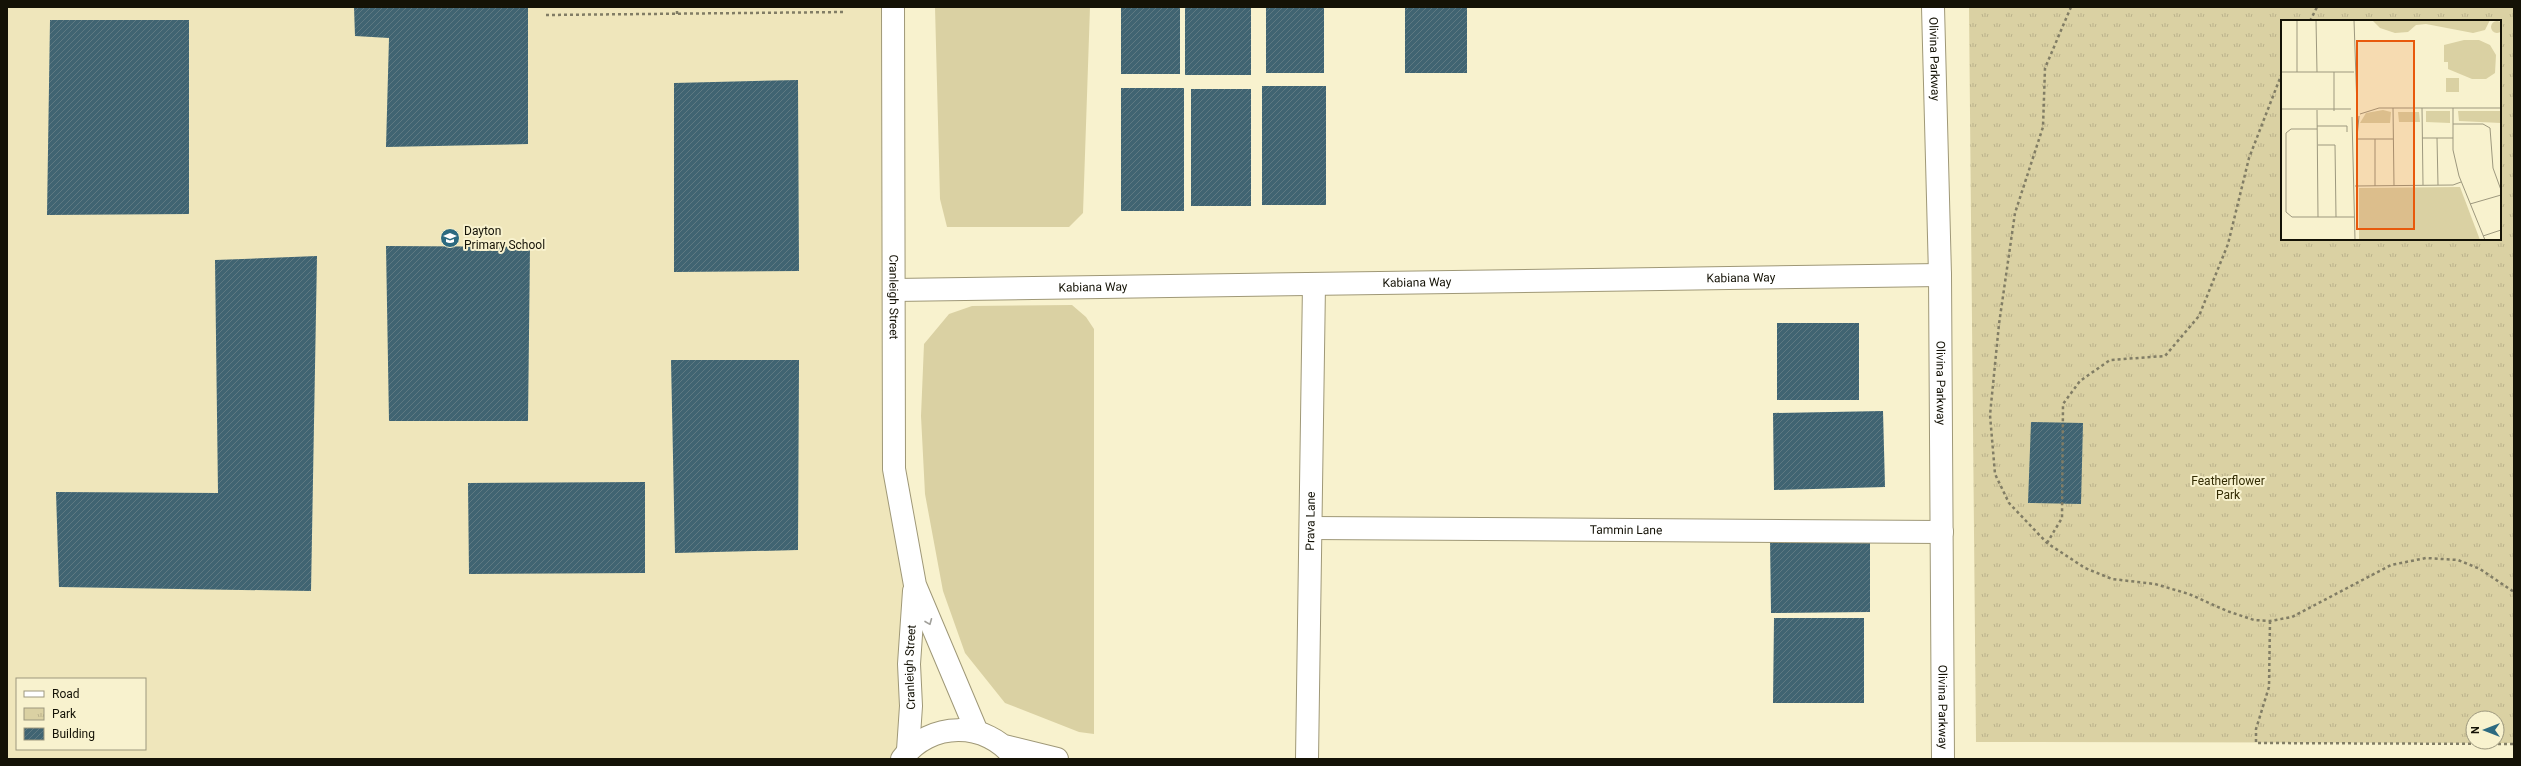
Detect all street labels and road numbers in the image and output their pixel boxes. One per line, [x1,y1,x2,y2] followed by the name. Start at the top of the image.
[1926,17,1942,102] street label: Olivina Parkway
[887,254,901,340] street label: Cranleigh Street
[1706,270,1776,285] street label: Kabiana Way
[1382,275,1452,290] street label: Kabiana Way
[1058,280,1128,295] street label: Kabiana Way
[1933,341,1948,425] street label: Olivina Parkway
[1303,491,1318,551] street label: Prava Lane
[1590,523,1662,537] street label: Tammin Lane
[902,624,919,710] street label: Cranleigh Street
[1935,665,1950,749] street label: Olivina Parkway

